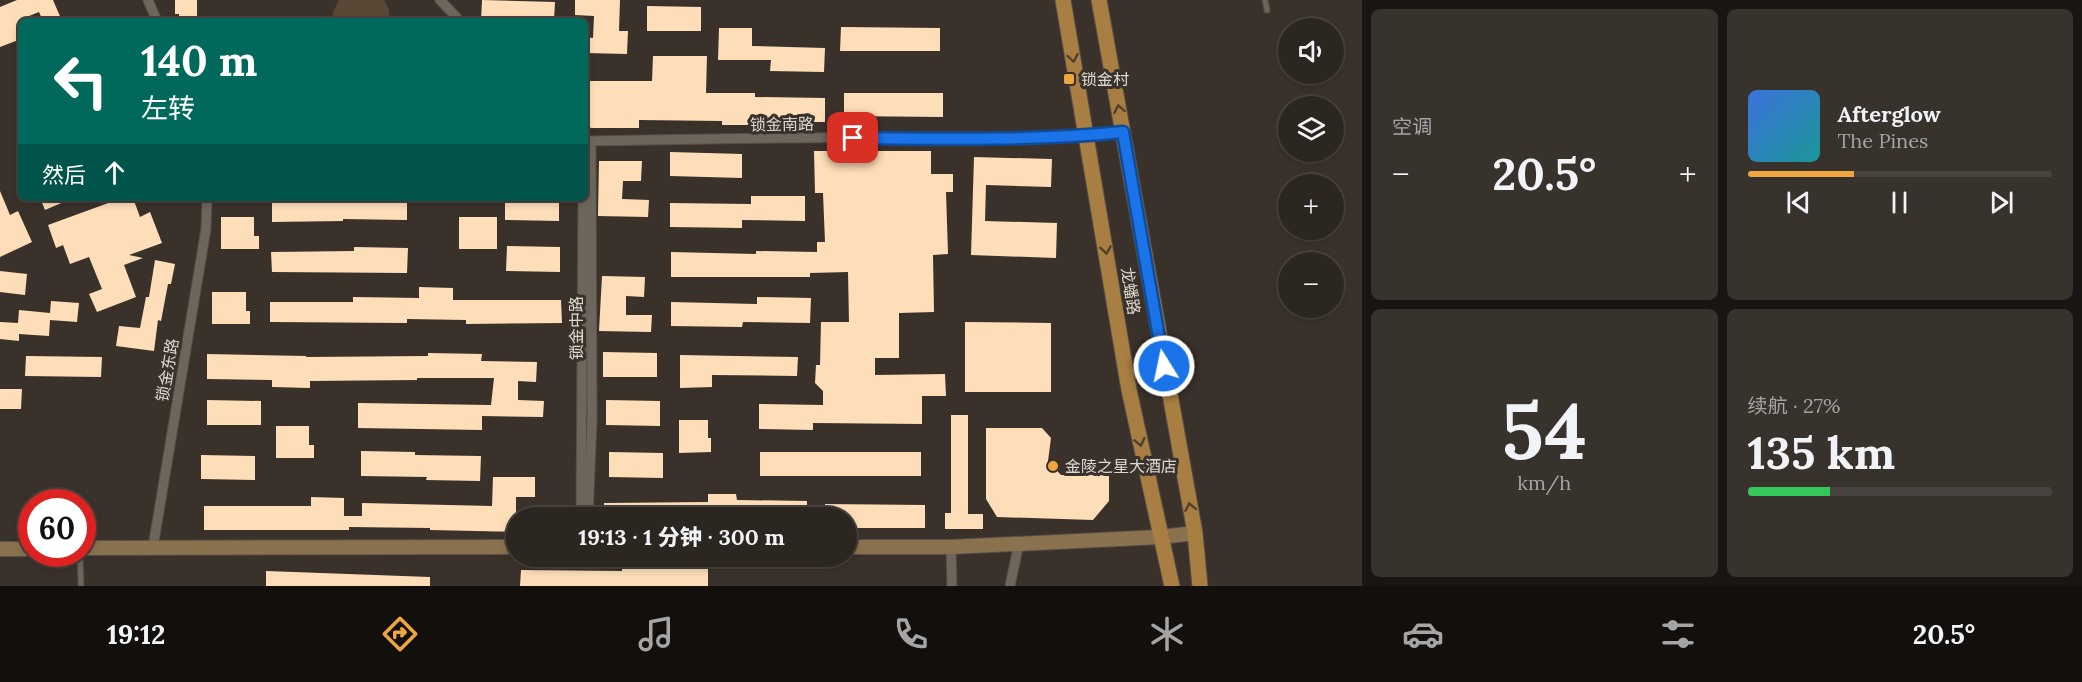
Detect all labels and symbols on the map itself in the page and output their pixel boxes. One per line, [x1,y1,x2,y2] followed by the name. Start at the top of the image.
[1067,53,1079,62] one-way arrow
[1081,69,1129,89] place label: 锁金村
[1062,72,1076,86] marker: 锁金村
[1113,104,1125,113] one-way arrow
[827,112,878,163] pin
[750,113,814,135] street label: 锁金南路
[1099,245,1111,255] one-way arrow
[1117,266,1145,316] street label: 龙蟠路
[566,296,586,360] street label: 锁金中路
[1132,334,1196,398] position arrow
[152,337,182,403] street label: 锁金东路
[1133,437,1146,447] one-way arrow
[1065,456,1177,476] place label: 金陵之星大酒店
[1046,459,1060,473] marker: 金陵之星大酒店
[18,489,96,567] speed limit sign: 60
[1184,502,1197,512] one-way arrow

